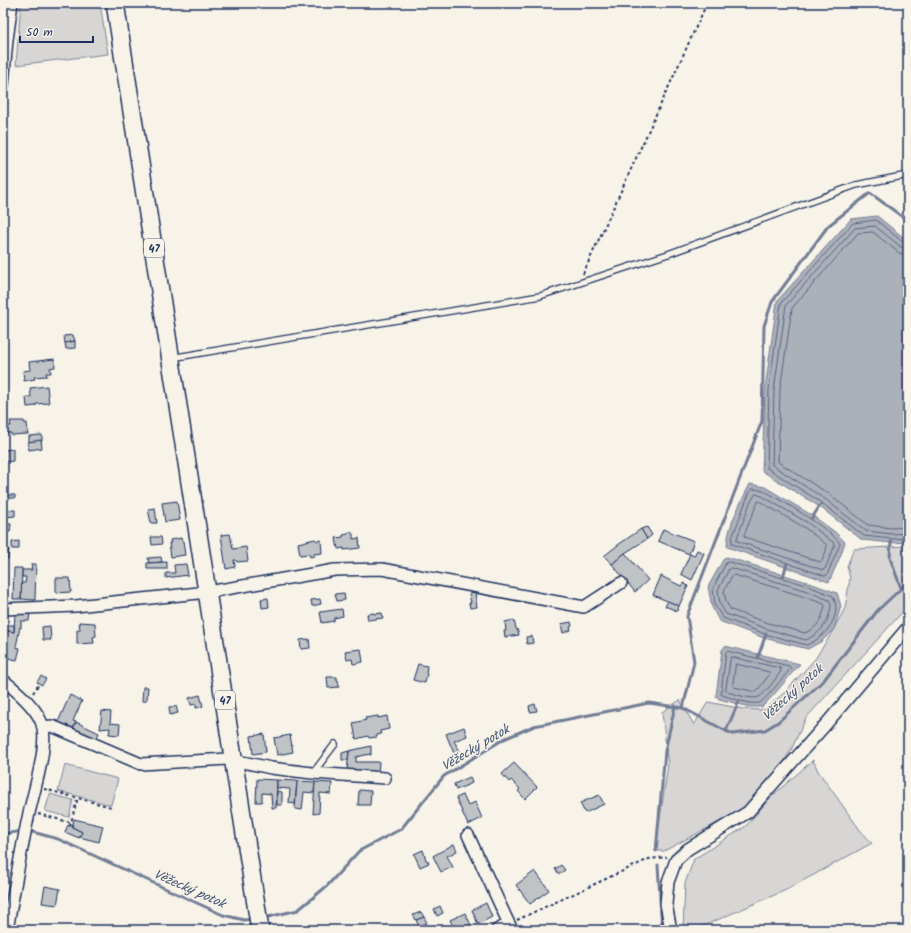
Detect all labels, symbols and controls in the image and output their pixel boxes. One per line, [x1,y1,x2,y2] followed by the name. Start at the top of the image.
[20,18,93,44] scale bar
[26,23,53,42] text: 50 m
[144,239,164,257] road number: 47
[758,658,830,726] water label: Věžecký potok
[215,691,235,709] road number: 47
[438,719,516,777] water label: Věžecký potok
[150,864,230,915] water label: Věžecký potok

